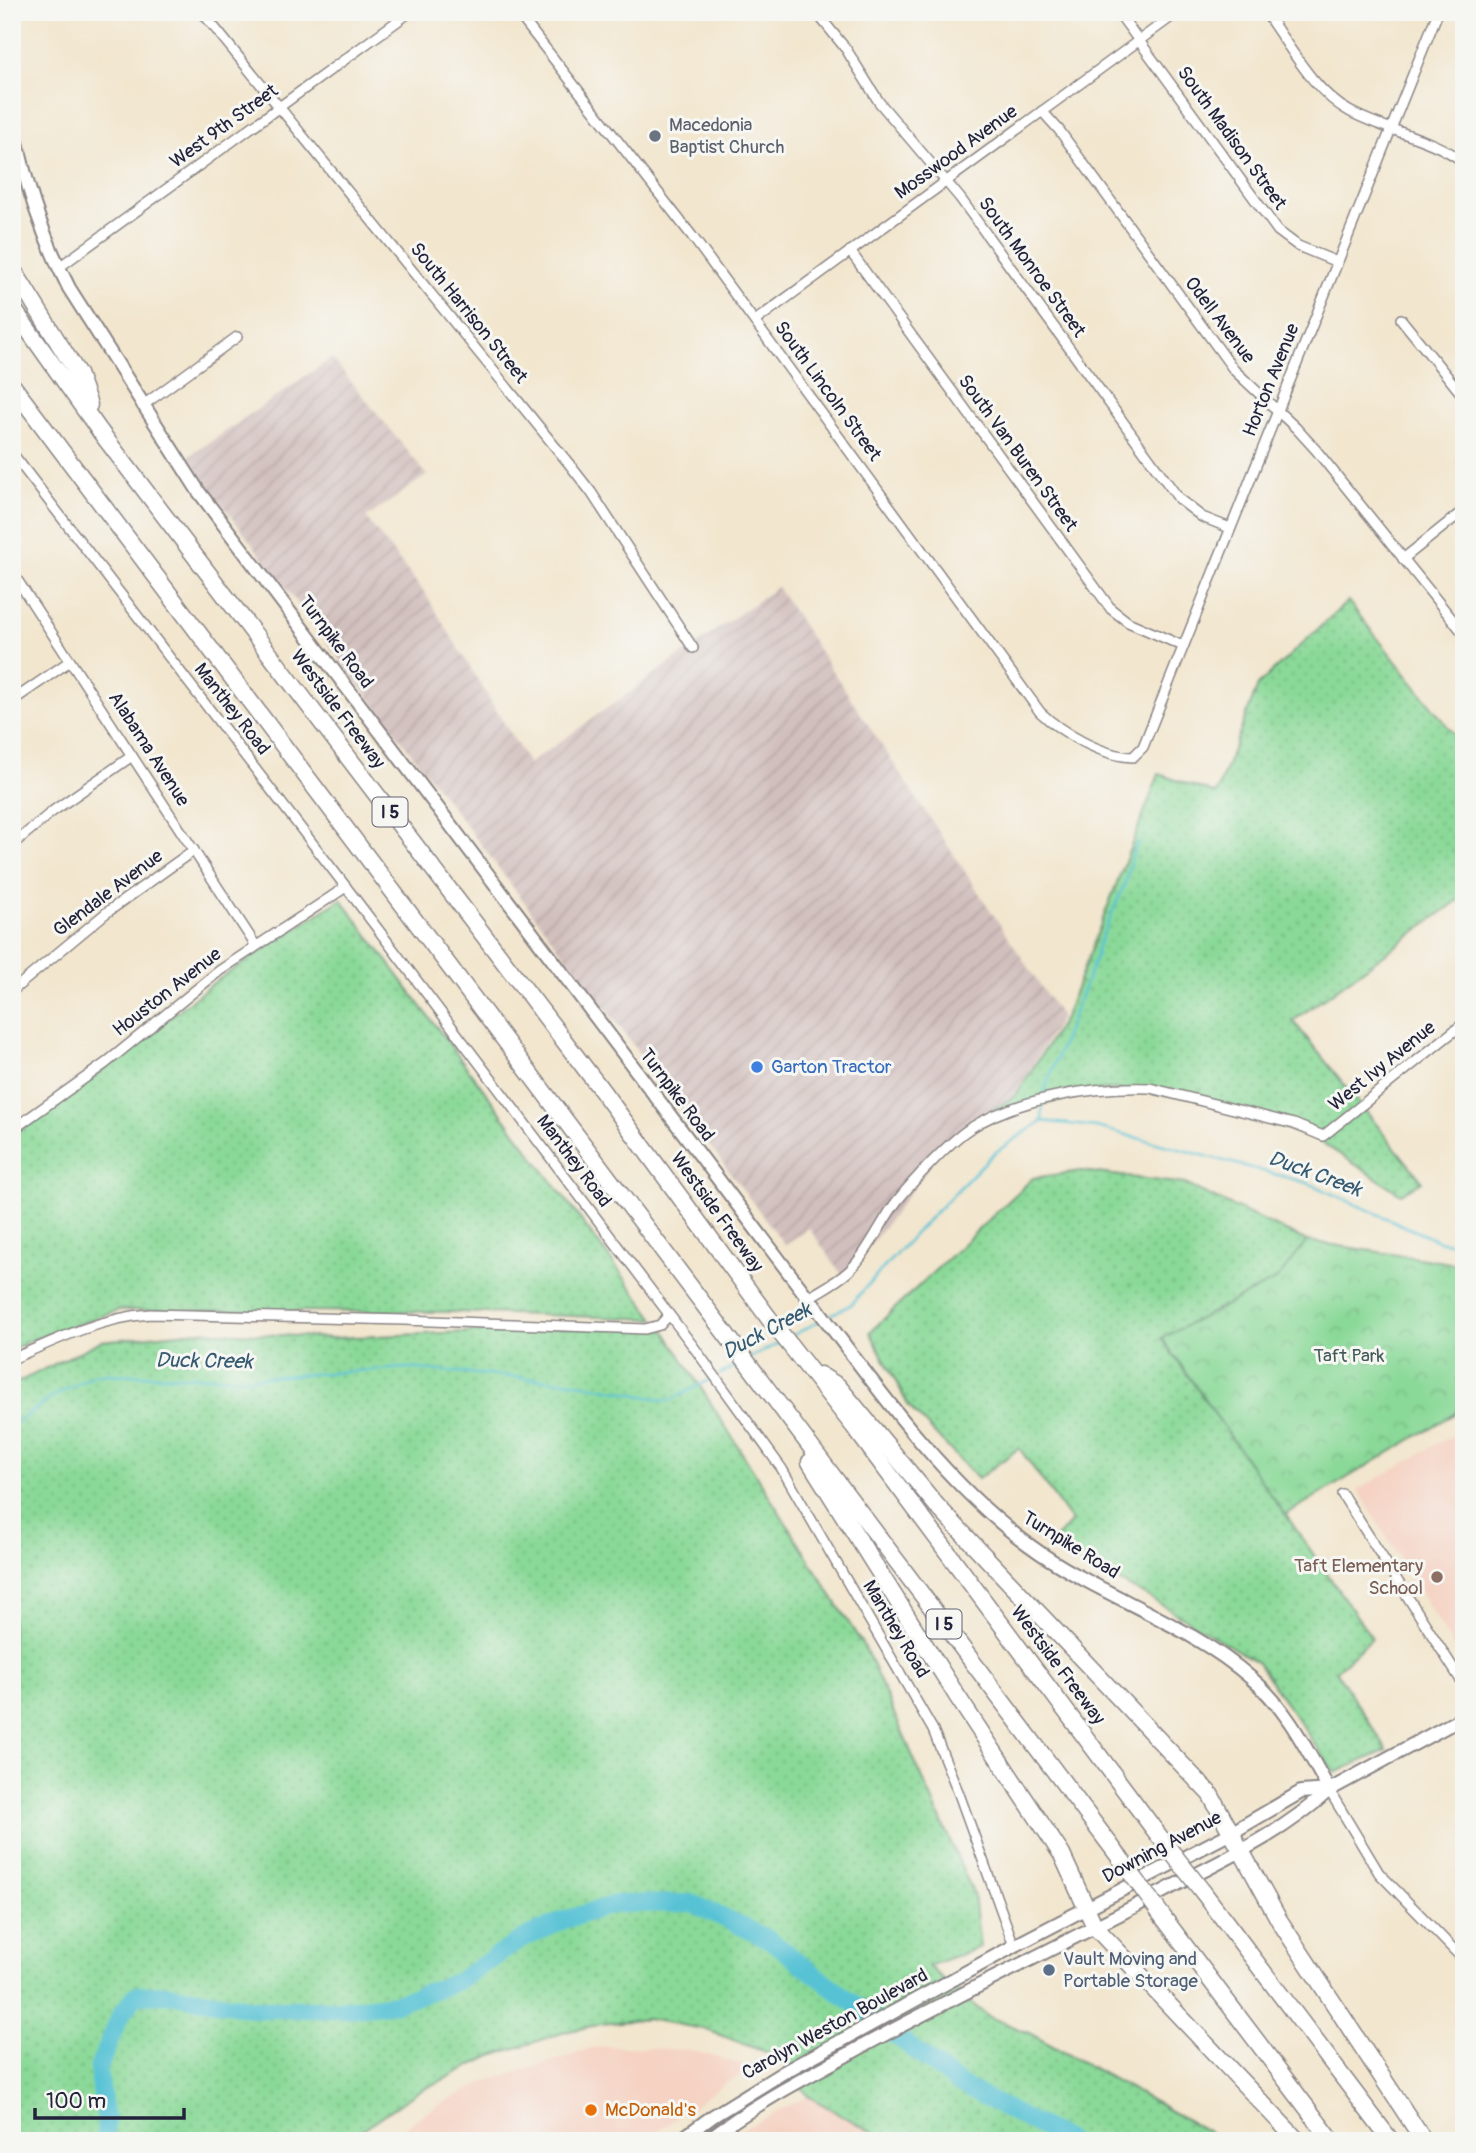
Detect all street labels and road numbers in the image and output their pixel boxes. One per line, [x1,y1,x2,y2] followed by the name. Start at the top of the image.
[1172,62,1292,215] street label: South Madison Street
[165,79,283,173] street label: West 9th Street
[890,99,1023,205] street label: Mosswood Avenue
[973,192,1091,342] street label: South Monroe Street
[405,238,533,389] street label: South Harrison Street
[1180,272,1261,369] street label: Odell Avenue
[769,316,887,466] street label: South Lincoln Street
[1237,319,1305,440] street label: Horton Avenue
[953,370,1083,536] street label: South Van Buren Street
[293,591,379,693] street label: Turnpike Road
[285,645,391,773] street label: Westside Freeway
[189,658,275,760] street label: Manthey Road
[103,687,195,811] street label: Alabama Avenue
[372,798,408,826] road number: I 5
[48,844,168,942] street label: Glendale Avenue
[108,942,227,1042] street label: Houston Avenue
[1324,1015,1441,1116] street label: West Ivy Avenue
[634,1044,720,1146] street label: Turnpike Road
[531,1110,617,1212] street label: Manthey Road
[665,1147,769,1277] street label: Westside Freeway
[1018,1506,1124,1584] street label: Turnpike Road
[857,1576,935,1682] street label: Manthey Road
[1005,1601,1111,1729] street label: Westside Freeway
[926,1610,962,1638] road number: I 5
[1098,1805,1226,1888] street label: Downing Avenue
[738,1963,932,2085] street label: Carolyn Weston Boulevard

